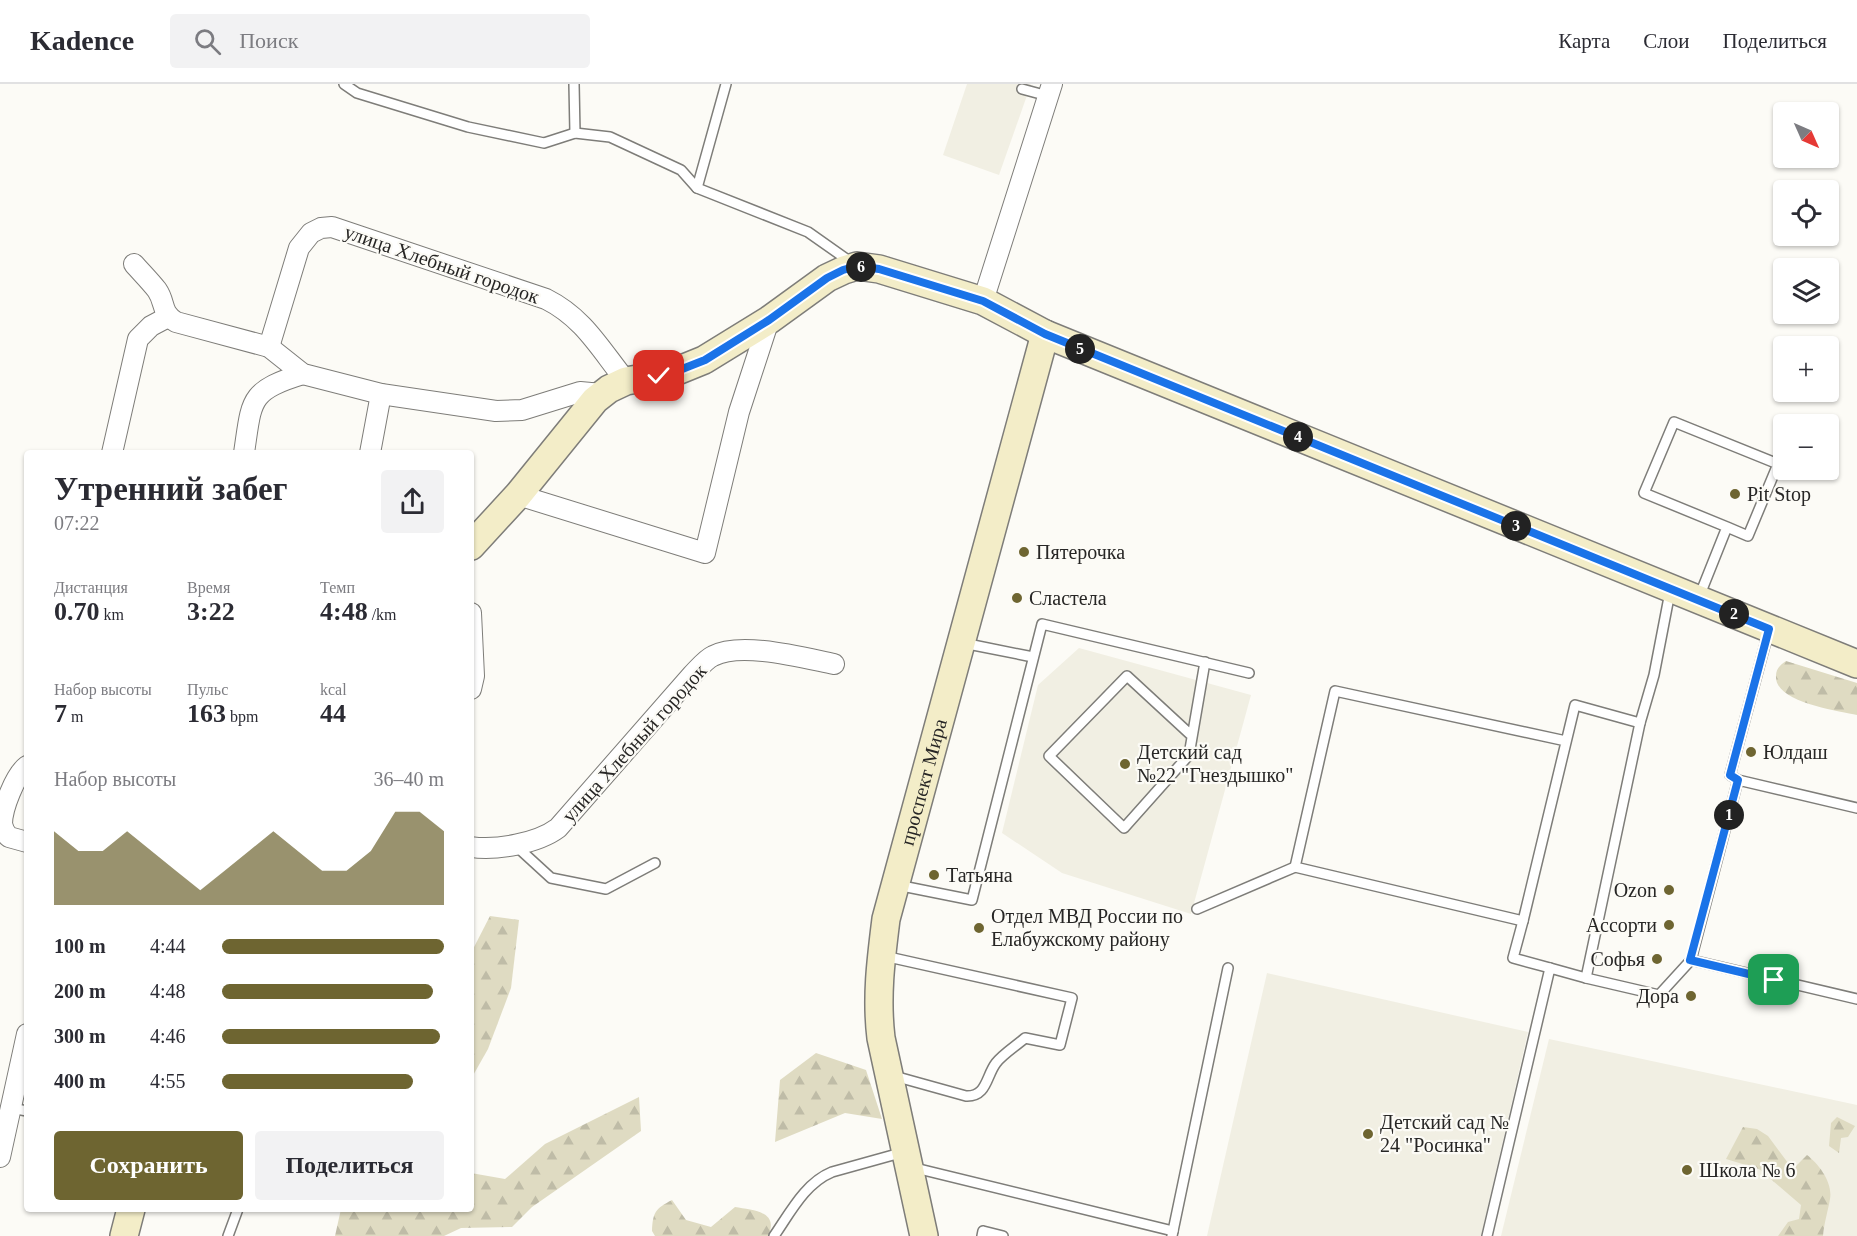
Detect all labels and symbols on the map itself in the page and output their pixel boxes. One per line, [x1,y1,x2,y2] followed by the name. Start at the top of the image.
[1773,102,1839,168] north arrow
[341,220,543,309] street label: улица Хлебный городок
[846,252,876,282] pin: 6
[1065,334,1095,364] pin: 5
[633,350,684,401] pin
[1283,422,1313,452] pin: 4
[1747,483,1811,506] place label: Pit Stop
[1728,487,1742,501] marker: Pit Stop
[1501,511,1531,541] pin: 3
[1036,541,1125,564] place label: Пятерочка
[1017,545,1031,559] marker: Пятерочка
[1029,587,1107,609] place label: Сластела
[1010,591,1024,605] marker: Сластела
[1719,599,1749,629] pin: 2
[557,659,712,827] street label: улица Хлебный городок
[896,716,951,848] street label: проспект Мира
[1137,741,1293,787] place label: Детский сад №22 "Гнездышко"
[1763,741,1828,764] place label: Юлдаш
[1744,745,1758,759] marker: Юлдаш
[1118,757,1132,771] marker: Детский сад №22 "Гнездышко"
[1714,800,1744,830] pin: 1
[946,864,1013,886] place label: Татьяна
[927,868,941,882] marker: Татьяна
[1614,879,1657,901] place label: Ozon
[1662,883,1676,897] marker: Ozon
[991,905,1183,951] place label: Отдел МВД России по Елабужскому району
[1586,914,1657,937] place label: Ассорти
[1662,918,1676,932] marker: Ассорти
[972,921,986,935] marker: Отдел МВД России по Елабужскому району
[1590,948,1645,971] place label: Софья
[1650,952,1664,966] marker: Софья
[1748,954,1799,1005] pin
[1636,985,1679,1008] place label: Дора
[1684,989,1698,1003] marker: Дора
[1380,1111,1509,1156] place label: Детский сад № 24 "Росинка"
[1361,1127,1375,1141] marker: Детский сад № 24 "Росинка"
[1699,1159,1796,1181] place label: Школа № 6
[1680,1163,1694,1177] marker: Школа № 6

